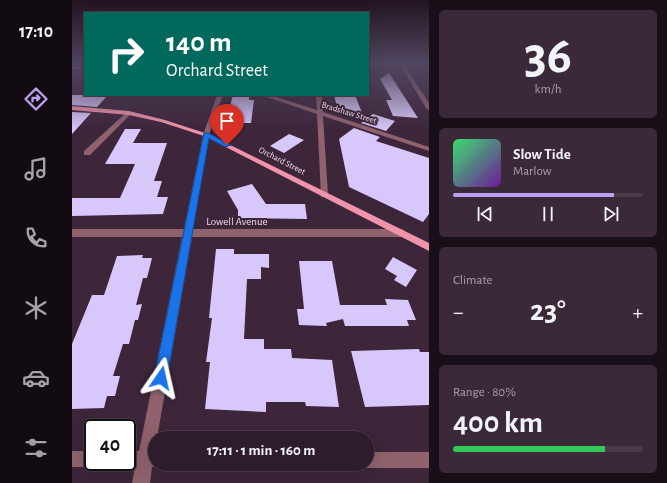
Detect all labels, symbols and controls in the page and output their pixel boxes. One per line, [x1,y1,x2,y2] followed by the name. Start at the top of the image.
[19,23,53,41] text: 17:10
[100,28,152,80] icon: right
[166,29,232,57] text: 140 m
[524,30,572,82] text: 36
[166,62,268,80] text: Orchard Street
[535,83,561,96] text: km/h
[22,85,50,113] icon: directions
[320,100,378,126] street label: Bradshaw Street
[210,104,244,145] pin
[216,110,238,132] icon: arrive
[257,145,307,177] street label: Orchard Street
[513,147,571,162] text: Slow Tide
[22,155,50,183] icon: music
[513,165,551,178] text: Marlow
[474,203,496,225] icon: previous
[537,203,559,225] icon: pause
[600,203,622,225] icon: next
[206,216,268,227] street label: Lowell Avenue
[22,224,50,252] icon: phone
[453,274,492,287] text: Climate
[22,294,50,322] icon: climate
[530,296,566,326] text: 23°
[453,301,464,323] text: −
[632,301,643,323] text: +
[140,357,182,399] position arrow
[22,364,50,392] icon: car
[453,386,516,399] text: Range · 80%
[453,408,543,438] text: 400 km
[84,419,136,471] speed limit sign: 40
[22,434,50,462] icon: filters
[207,443,315,458] text: 17:11 · 1 min · 160 m

